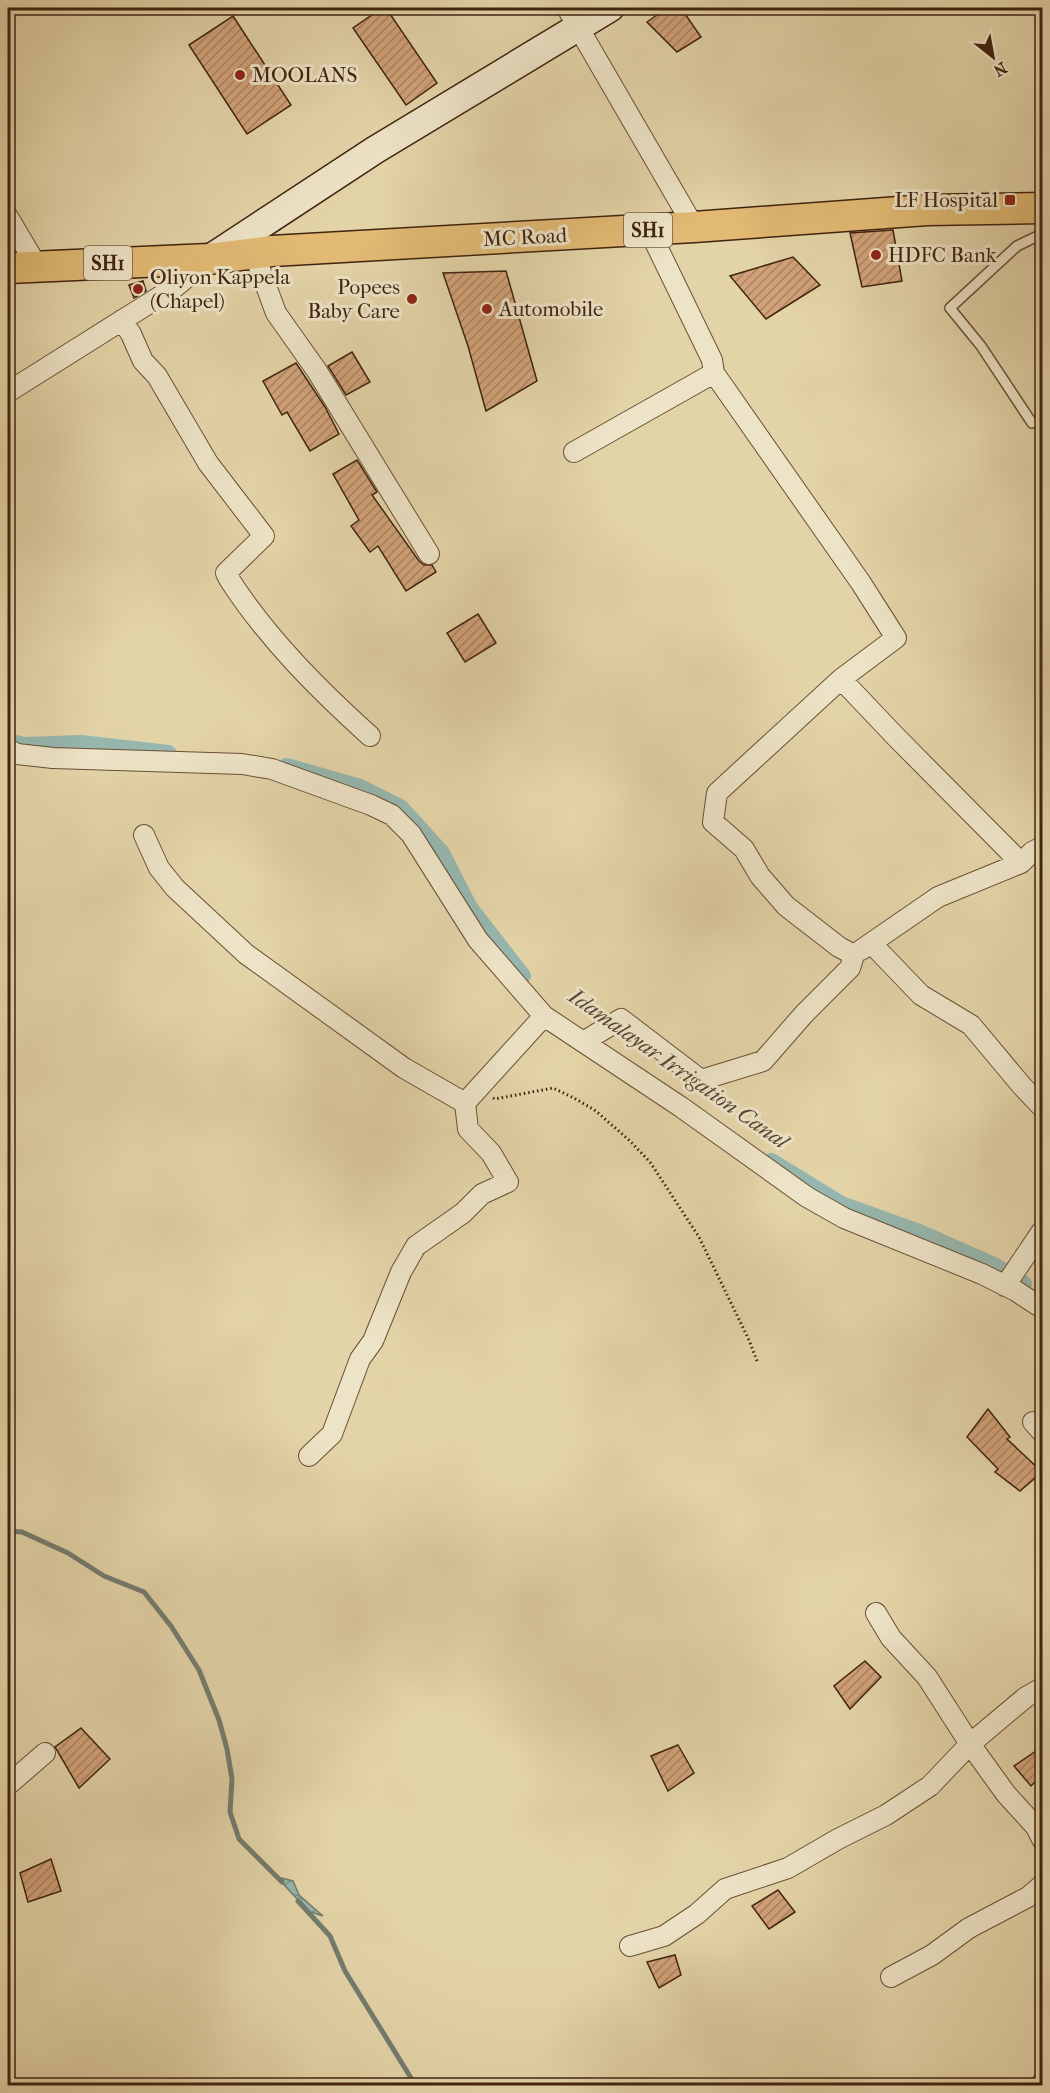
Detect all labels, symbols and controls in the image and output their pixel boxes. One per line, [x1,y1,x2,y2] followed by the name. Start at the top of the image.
[963,27,1023,87] north arrow
[990,58,1011,81] text: N
[252,63,357,87] place label: MOOLANS
[233,68,247,82] marker: MOOLANS
[894,188,998,212] place label: LF Hospital
[1003,193,1017,207] marker: LF Hospital
[624,213,672,247] road number: SH1
[482,223,568,251] street label: MC Road
[888,243,997,267] place label: HDFC Bank
[84,246,132,280] road number: SH1
[869,248,883,262] marker: HDFC Bank
[150,265,290,313] place label: Oliyon Kappela (Chapel)
[307,275,400,323] place label: Popees Baby Care
[131,282,145,296] marker: Oliyon Kappela (Chapel)
[405,292,419,306] marker: Popees Baby Care
[498,297,603,321] place label: Automobile
[480,302,494,316] marker: Automobile
[563,983,795,1156] water label: Idamalayar Irrigation Canal

